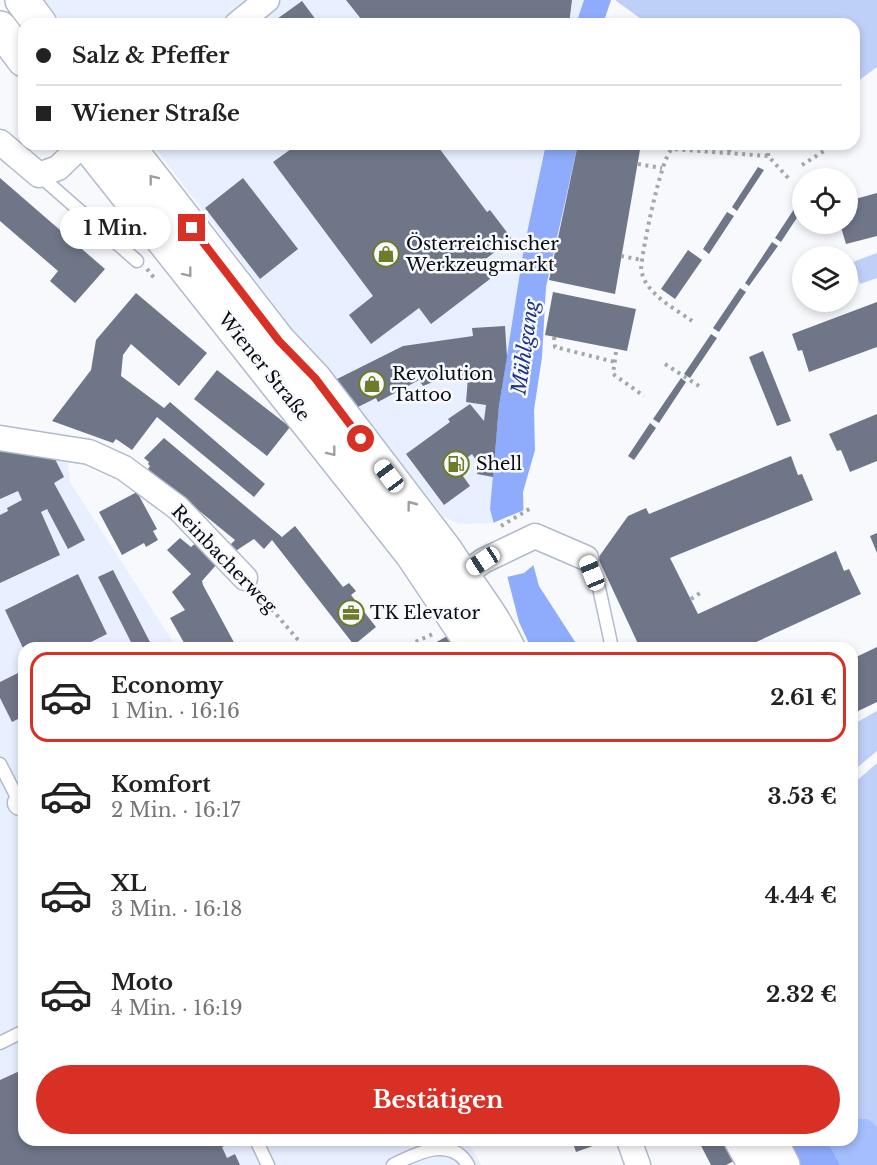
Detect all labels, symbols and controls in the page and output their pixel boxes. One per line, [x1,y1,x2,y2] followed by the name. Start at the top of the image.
[72,42,229,69] text: Salz & Pfeffer
[72,100,240,127] text: Wiener Straße
[792,168,858,312] map controls
[792,168,858,234] button: locate
[150,174,161,185] one-way arrow
[60,207,171,249] callout: 1 Min.
[178,214,205,241] route end
[84,216,147,240] text: 1 Min.
[405,232,559,276] place label: Österreichischer Werkzeugmarkt
[371,239,401,269] shop icon: Österreichischer Werkzeugmarkt
[792,246,858,312] button: layers
[180,266,191,277] one-way arrow
[506,297,544,397] water label: Mühlgang
[213,308,314,426] street label: Wiener Straße
[392,363,494,406] place label: Revolution Tattoo
[357,369,387,399] shop icon: Revolution Tattoo
[347,425,374,452] route start
[325,445,336,456] one-way arrow
[441,449,471,479] fuel station icon: Shell
[476,453,522,475] place label: Shell
[371,456,407,496] car
[167,500,281,618] street label: Reinbacherweg
[407,500,418,511] one-way arrow
[463,544,503,578] car
[577,553,607,593] car
[336,598,366,628] office icon: TK Elevator
[370,602,481,624] place label: TK Elevator
[39,670,93,724] icon: car
[111,672,223,699] text: Economy
[770,684,837,711] text: 2.61 €
[111,699,240,723] text: 1 Min. · 16:16
[39,769,93,823] icon: car
[111,771,211,798] text: Komfort
[768,783,837,810] text: 3.53 €
[111,798,240,822] text: 2 Min. · 16:17
[39,868,93,922] icon: car
[111,870,146,897] text: XL
[765,882,837,909] text: 4.44 €
[111,897,242,921] text: 3 Min. · 16:18
[39,967,93,1021] icon: car
[111,969,173,996] text: Moto
[766,981,837,1008] text: 2.32 €
[111,996,243,1020] text: 4 Min. · 16:19
[36,1065,840,1134] button: Bestätigen

